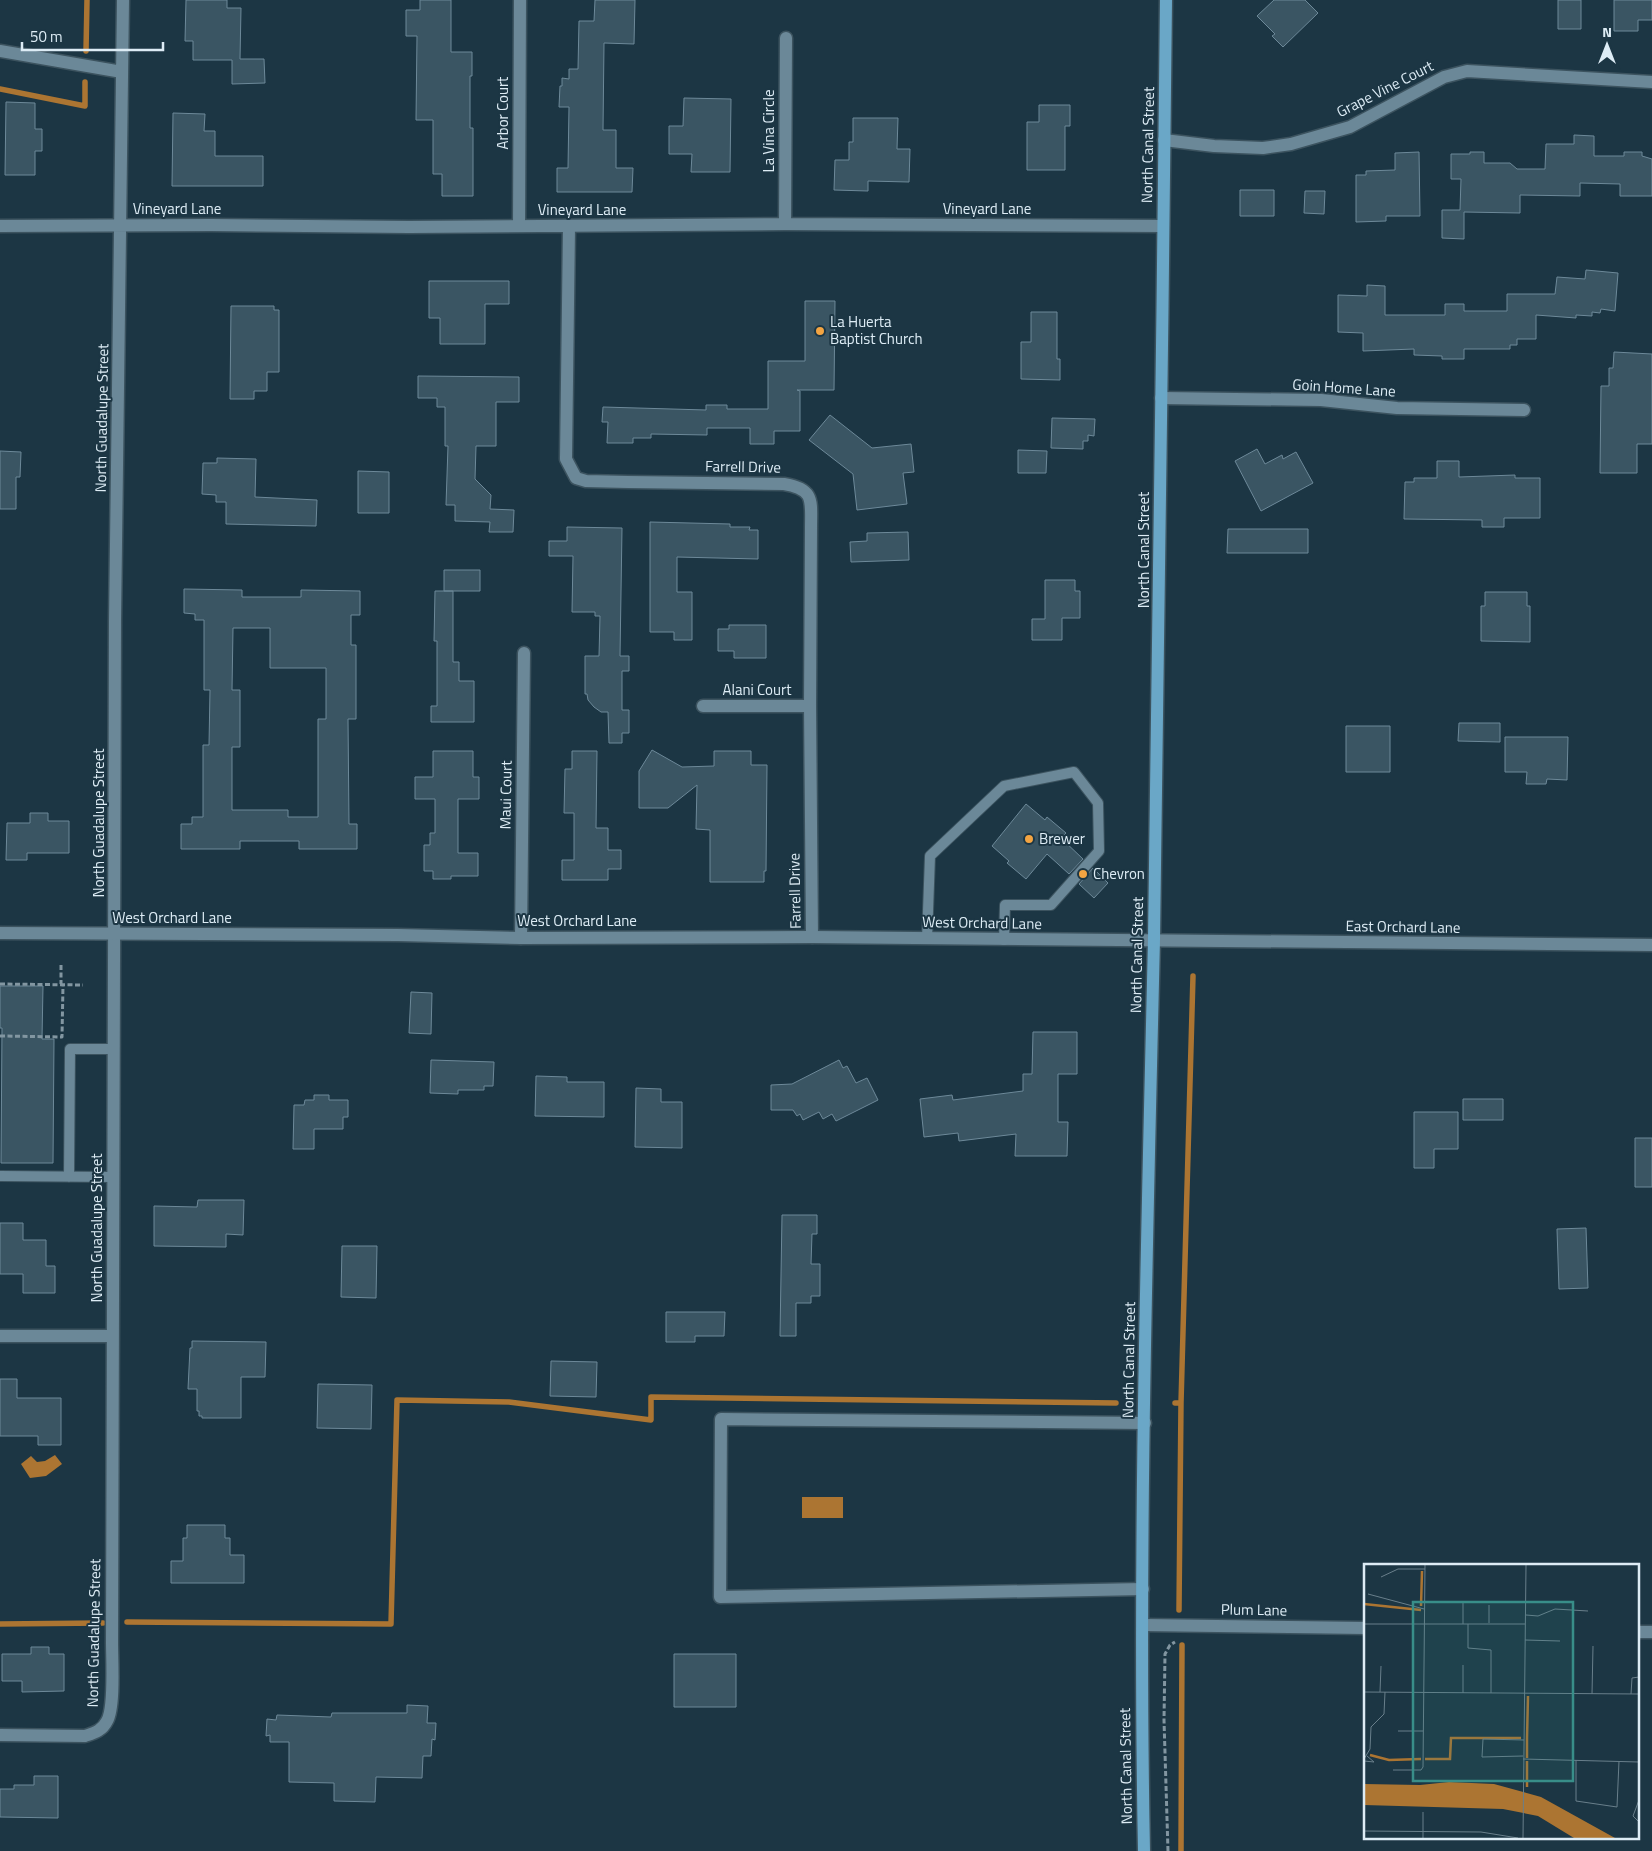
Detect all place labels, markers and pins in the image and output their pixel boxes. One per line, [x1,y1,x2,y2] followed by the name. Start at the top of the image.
[830,310,923,350] place label: La Huerta Baptist Church
[814,325,826,337] marker: La Huerta Baptist Church
[1039,827,1085,850] place label: Brewer
[1023,833,1035,845] marker: Brewer
[1093,862,1145,885] place label: Chevron
[1077,868,1089,880] marker: Chevron

